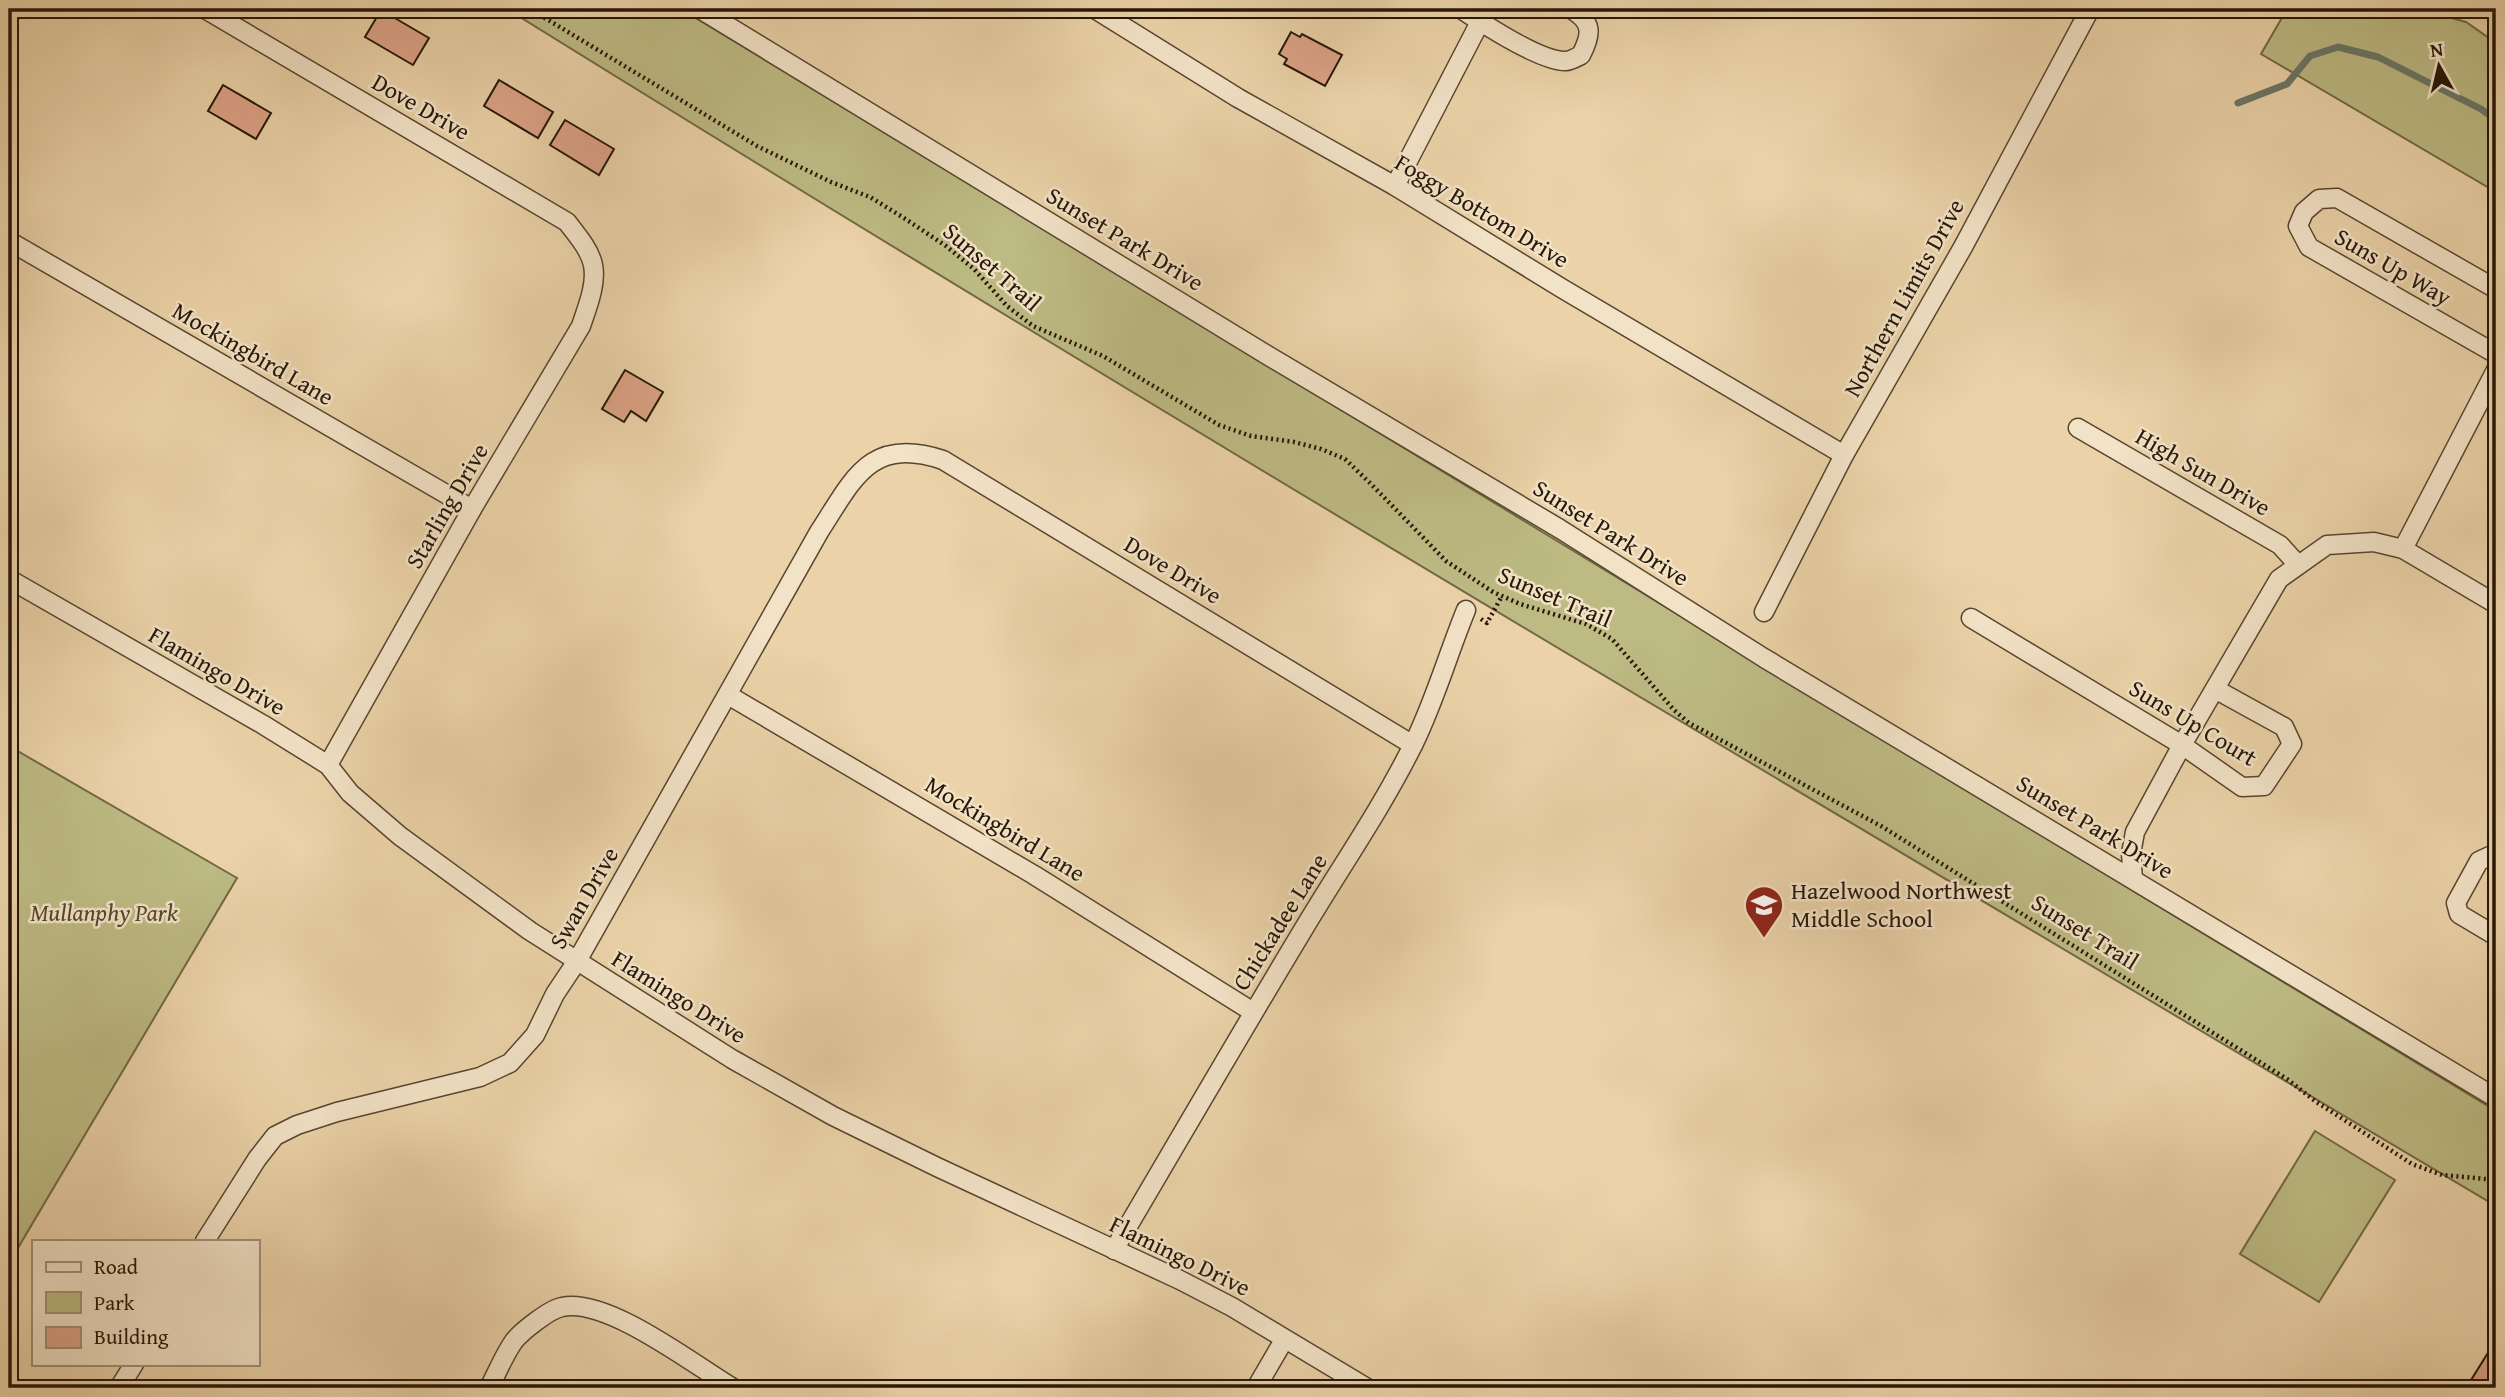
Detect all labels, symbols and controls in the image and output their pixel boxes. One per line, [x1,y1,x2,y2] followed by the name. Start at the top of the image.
[2404,32,2474,102] north arrow
[2428,34,2445,64] text: N
[366,64,477,149] street label: Dove Drive
[1388,145,1576,277] street label: Foggy Bottom Drive
[1040,178,1211,299] street label: Sunset Park Drive
[1835,192,1973,403] street label: Northern Limits Drive
[935,214,1050,320] street label: Sunset Trail
[2328,219,2458,314] street label: Suns Up Way
[166,293,340,414] street label: Mockingbird Lane
[2129,419,2277,524] street label: High Sun Drive
[397,437,497,575] street label: Starling Drive
[1526,471,1696,595] street label: Sunset Park Drive
[1118,527,1229,612] street label: Dove Drive
[1493,557,1618,636] street label: Sunset Trail
[142,617,292,724] street label: Flamingo Drive
[2123,671,2264,775] street label: Suns Up Court
[2010,766,2181,887] street label: Sunset Park Drive
[919,767,1092,890] street label: Mockingbird Lane
[540,840,627,955] street label: Swan Drive
[1224,847,1336,997] street label: Chickadee Lane
[1791,873,2012,936] place label: Hazelwood Northwest Middle School
[1743,884,1785,939] school or university icon: Hazelwood Northwest Middle School
[2025,885,2146,979] street label: Sunset Trail
[30,895,178,930] park label: Mullanphy Park
[605,941,753,1052] street label: Flamingo Drive
[1104,1206,1257,1305] street label: Flamingo Drive
[32,1240,259,1366] legend
[94,1251,139,1282] text: Road
[94,1287,135,1318] text: Park
[94,1321,169,1352] text: Building

